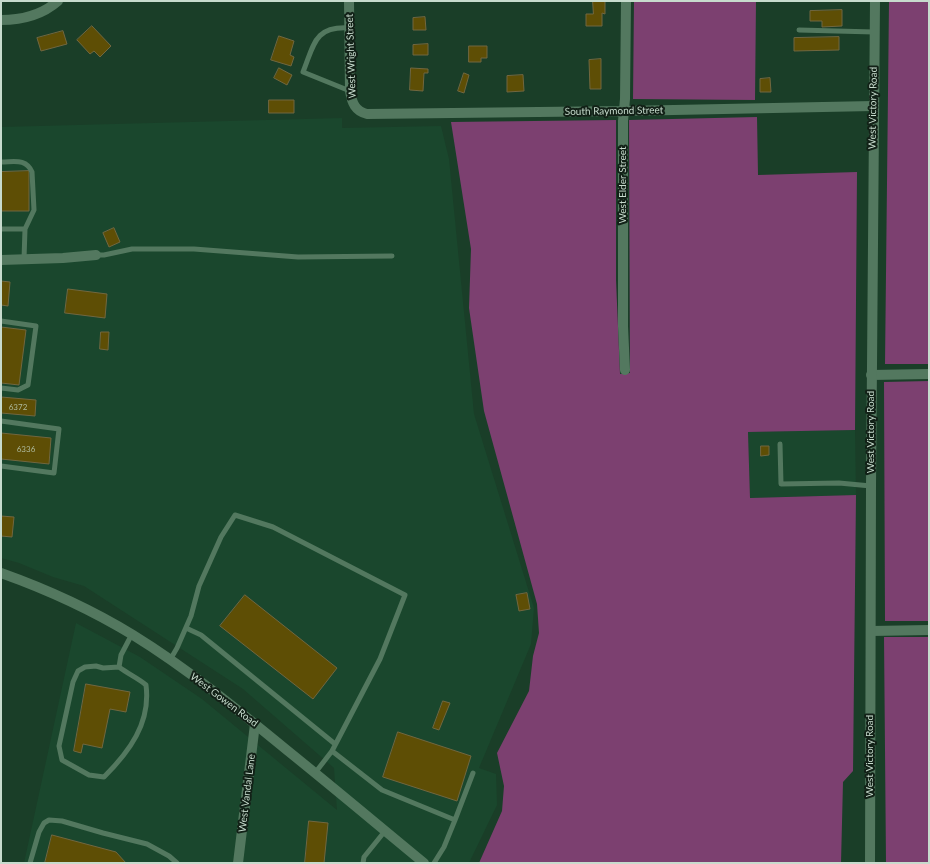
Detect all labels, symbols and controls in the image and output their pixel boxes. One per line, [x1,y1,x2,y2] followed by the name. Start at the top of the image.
[344,13,358,99] street label: West Wright Street
[866,67,880,149] street label: West Victory Road
[565,104,663,118] street label: South Raymond Street
[617,146,629,224] street label: West Elder Street
[865,391,877,473] street label: West Victory Road
[9,402,27,412] house number: 6372
[17,444,35,454] house number: 6336
[188,671,260,729] street label: West Gowen Road
[864,715,876,797] street label: West Victory Road
[236,753,258,833] street label: West Vandal Lane

